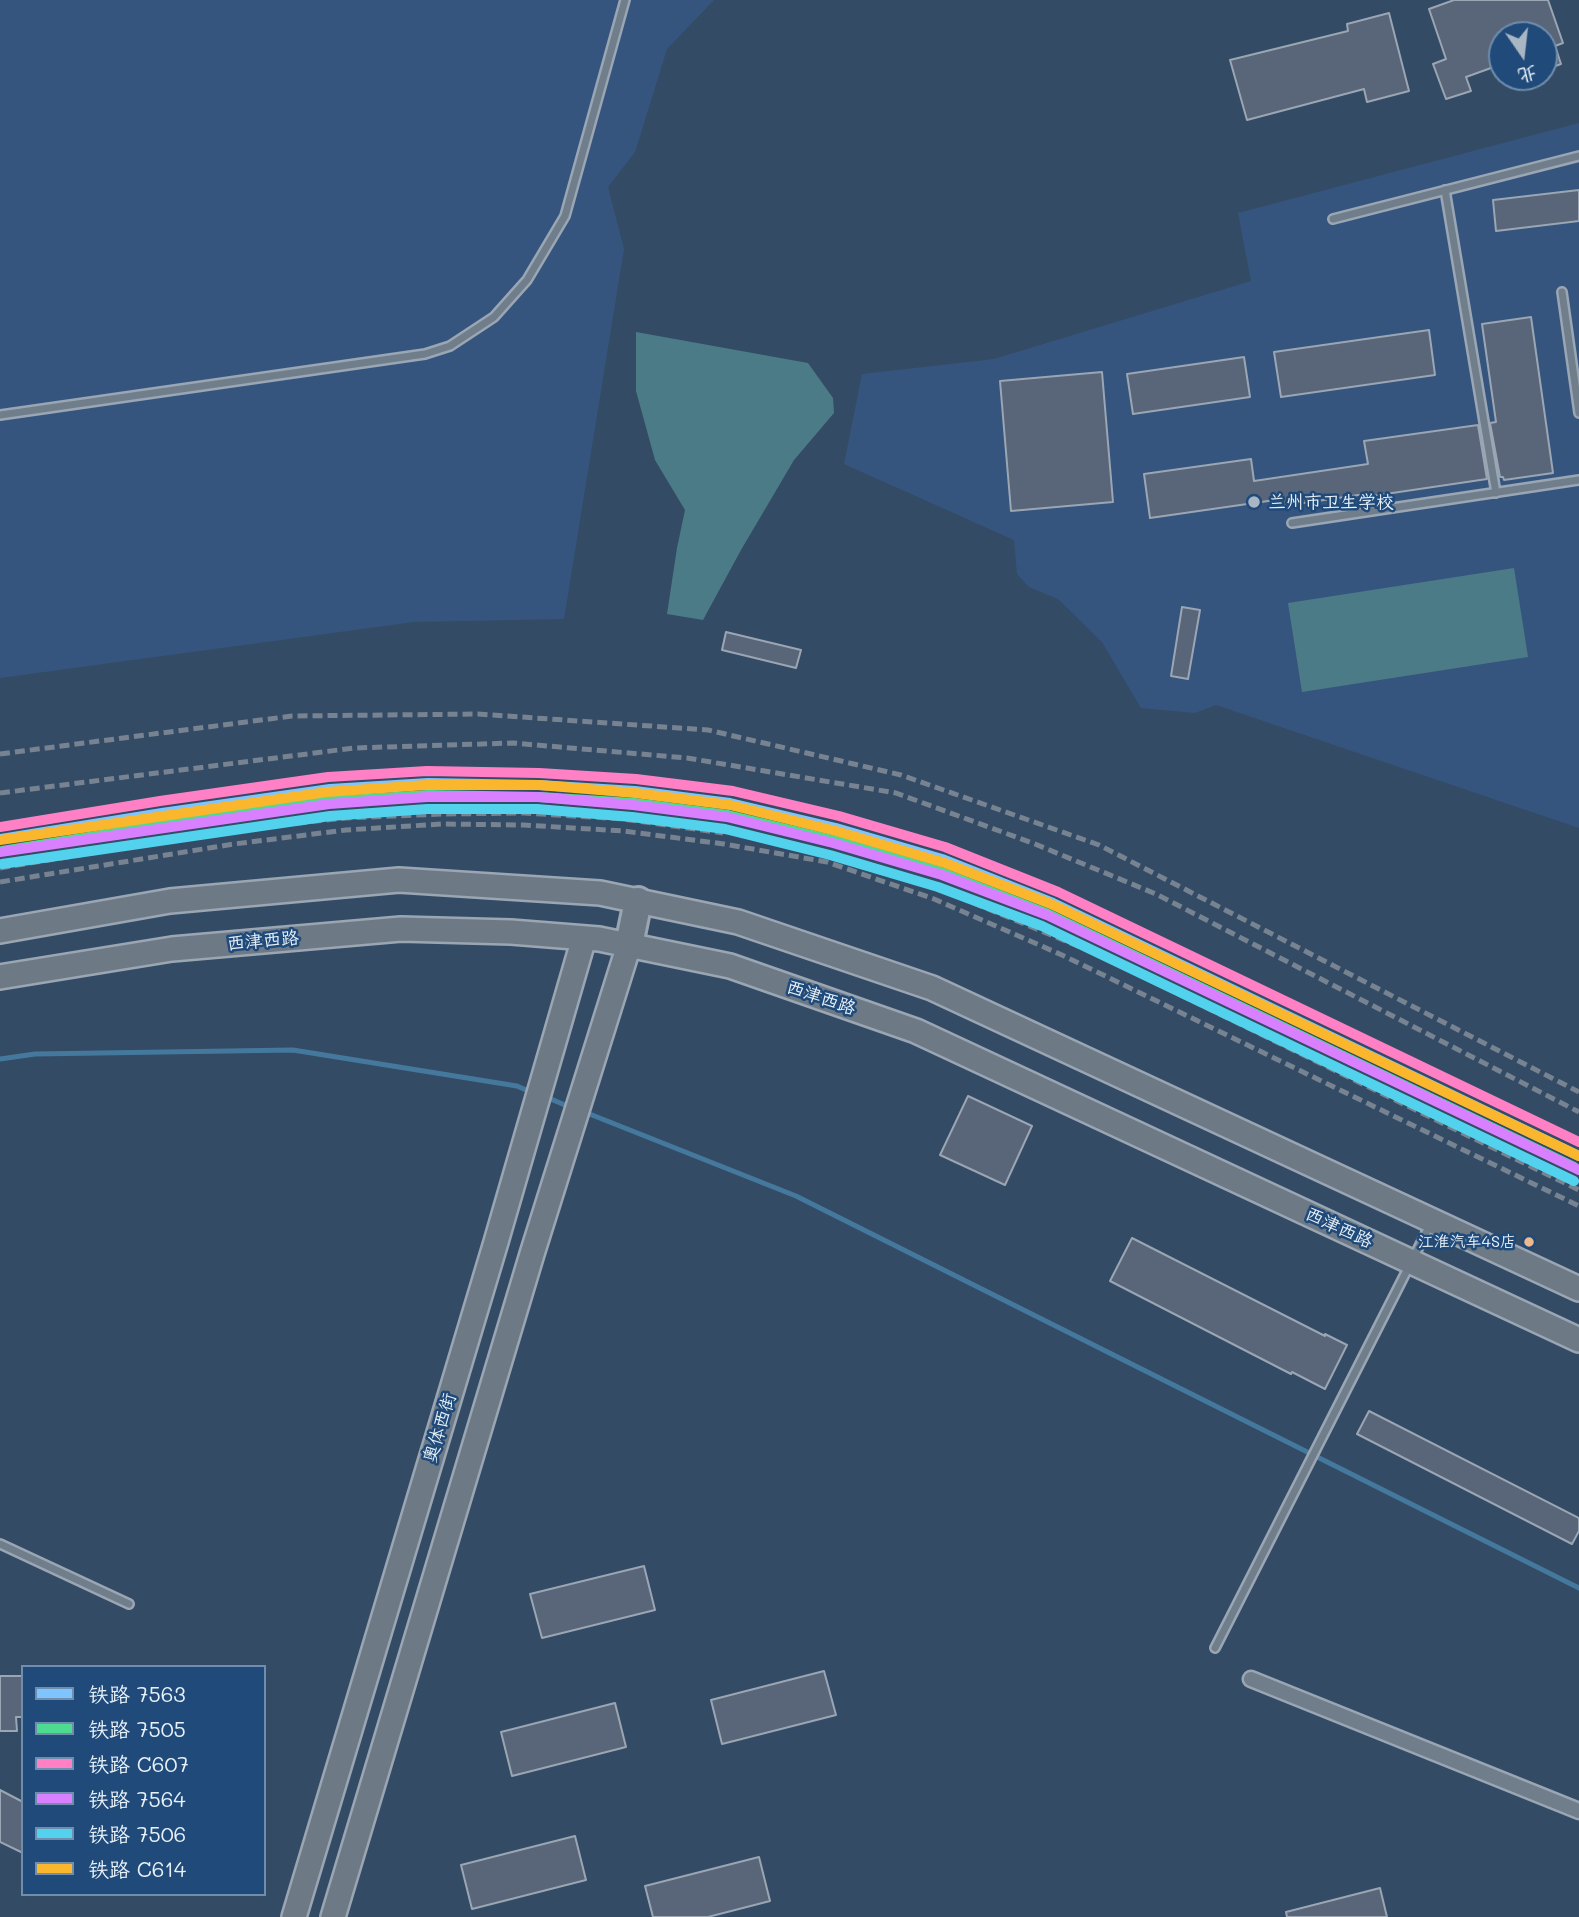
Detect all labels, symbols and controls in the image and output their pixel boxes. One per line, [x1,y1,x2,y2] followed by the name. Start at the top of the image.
[1488,21,1558,91] north arrow
[1515,60,1540,89] text: 北
[1268,491,1394,513] place label: 兰州市卫生学校
[1246,494,1262,510] marker: 兰州市卫生学校
[226,927,300,955] street label: 西津西路
[783,976,859,1020] street label: 西津西路
[1302,1203,1376,1253] street label: 西津西路
[1418,1232,1516,1252] place label: 江淮汽车4S店
[1522,1235,1536,1249] marker: 江淮汽车4S店
[419,1390,461,1466] street label: 奥体西街
[21,1665,266,1896] legend
[88,1680,186,1707] text: 铁路 7563
[88,1715,186,1742] text: 铁路 7505
[88,1750,189,1777] text: 铁路 C607
[88,1785,186,1812] text: 铁路 7564
[88,1820,186,1847] text: 铁路 7506
[88,1855,186,1882] text: 铁路 C614

